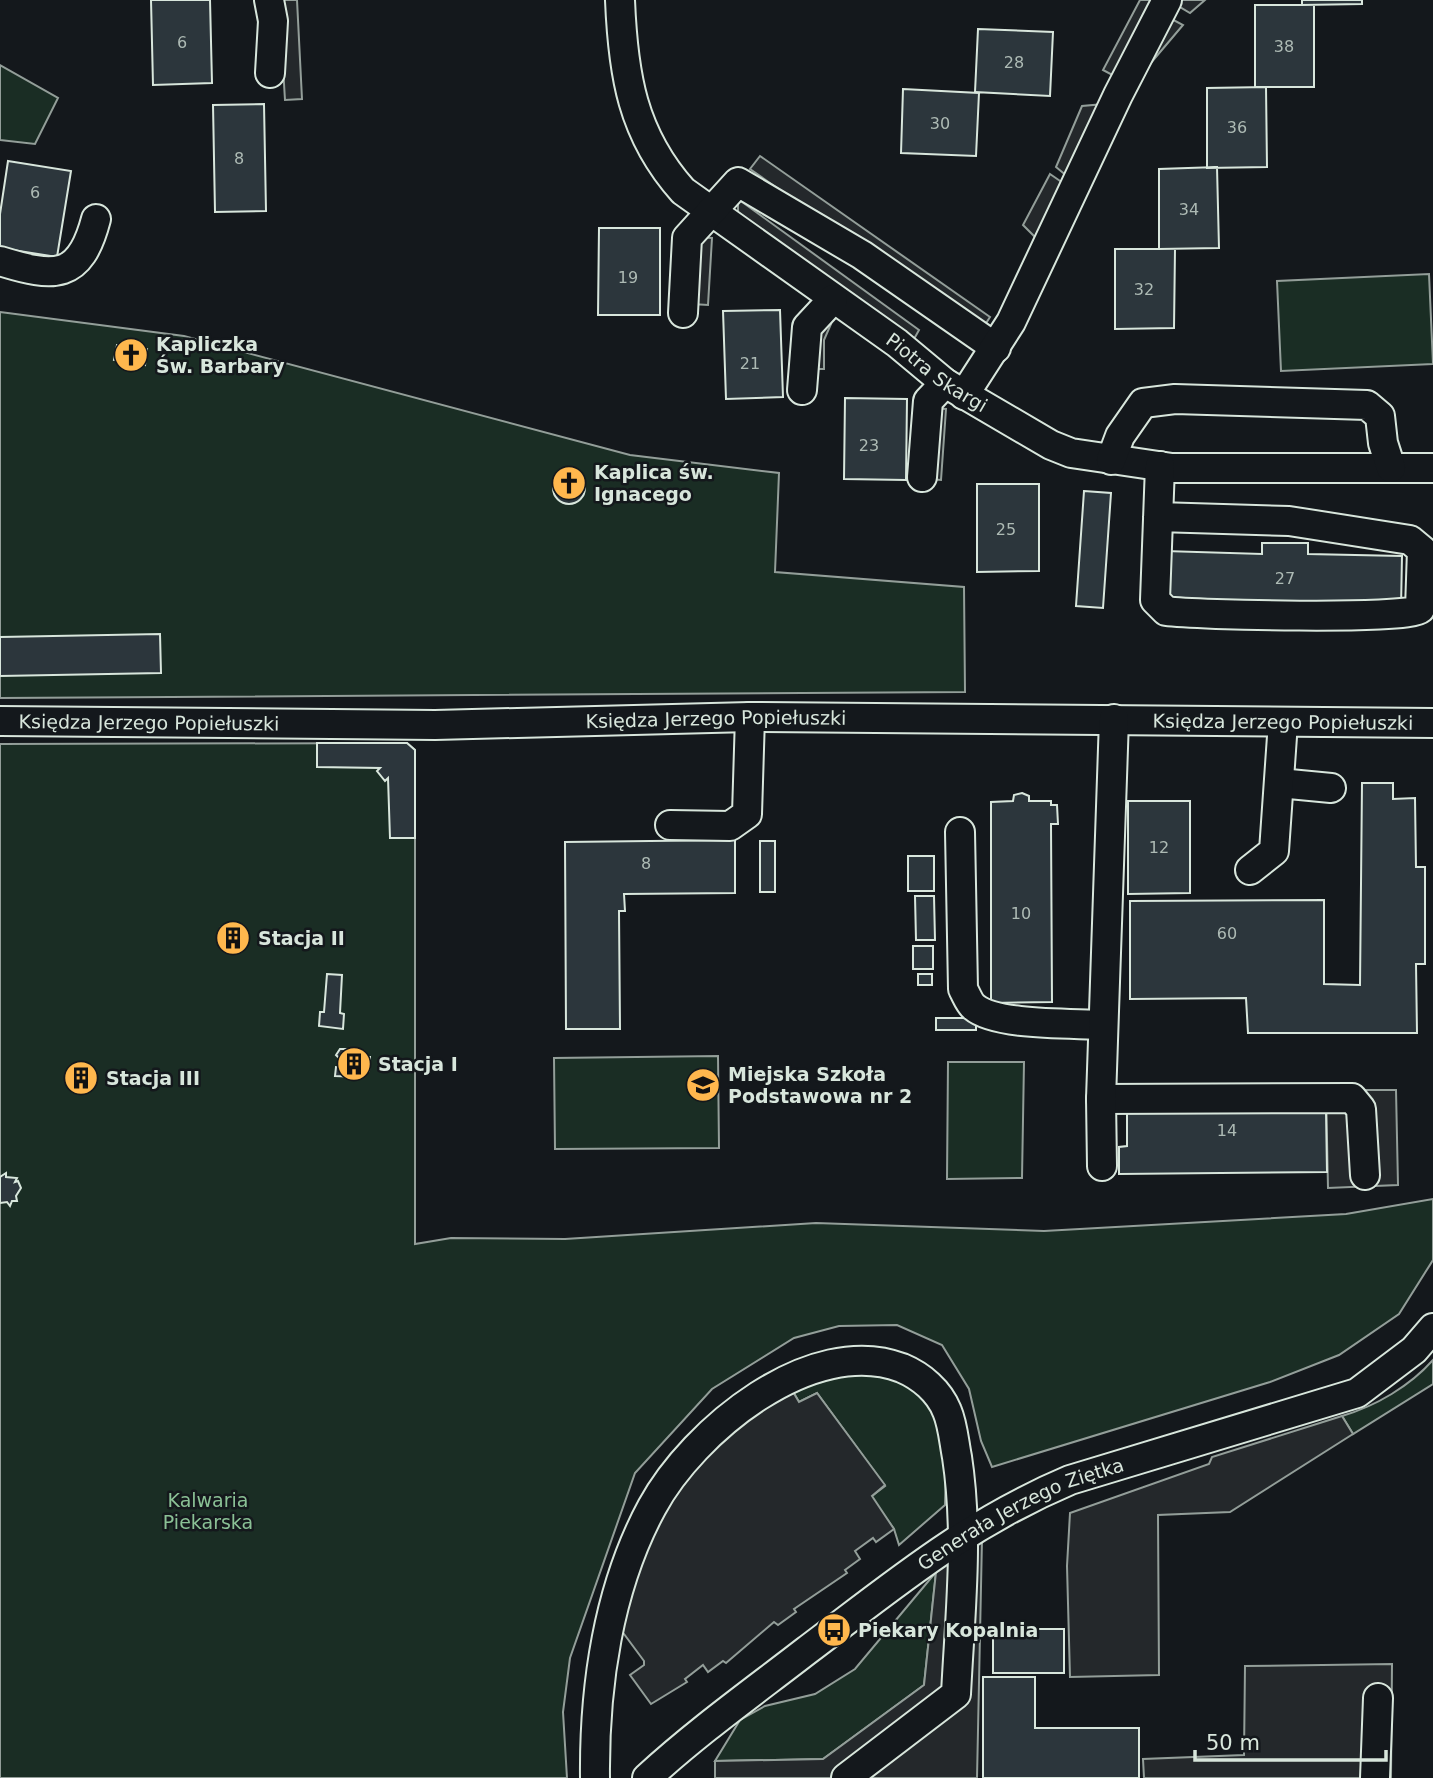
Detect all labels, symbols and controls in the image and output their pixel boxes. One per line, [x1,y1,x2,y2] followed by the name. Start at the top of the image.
[177,33,187,52] house number: 6
[1274,37,1294,56] house number: 38
[1004,53,1024,72] house number: 28
[930,114,950,133] house number: 30
[1227,118,1247,137] house number: 36
[234,149,244,168] house number: 8
[30,183,40,202] house number: 6
[1179,200,1199,219] house number: 34
[618,268,638,287] house number: 19
[1134,280,1154,299] house number: 32
[882,328,991,416] street label: Piotra Skargi
[156,333,285,377] place label: Kapliczka Św. Barbary
[112,336,150,374] church icon: Kapliczka Św. Barbary
[740,354,760,373] house number: 21
[859,436,879,455] house number: 23
[594,461,714,505] place label: Kaplica św. Ignacego
[550,464,588,502] church icon: Kaplica św. Ignacego
[996,520,1016,539] house number: 25
[1275,569,1295,588] house number: 27
[585,706,846,732] street label: Księdza Jerzego Popiełuszki
[19,710,279,735] street label: Księdza Jerzego Popiełuszki
[1152,710,1413,734] street label: Księdza Jerzego Popiełuszki
[1149,838,1169,857] house number: 12
[641,854,651,873] house number: 8
[1011,904,1031,923] house number: 10
[214,919,252,957] building icon: Stacja II
[1217,924,1237,943] house number: 60
[258,927,345,949] place label: Stacja II
[335,1045,373,1083] building icon: Stacja I
[378,1053,458,1075] place label: Stacja I
[62,1059,100,1097] building icon: Stacja III
[728,1063,912,1107] place label: Miejska Szkoła Podstawowa nr 2
[684,1066,722,1104] school or university icon: Miejska Szkoła Podstawowa nr 2
[106,1067,200,1089] place label: Stacja III
[1217,1121,1237,1140] house number: 14
[913,1453,1126,1575] street label: Generała Jerzego Ziętka
[163,1489,253,1533] park label: Kalwaria Piekarska
[815,1611,853,1649] bus stop icon: Piekary Kopalnia
[858,1619,1038,1641] place label: Piekary Kopalnia
[1195,1718,1386,1762] scale bar
[1206,1731,1260,1755] text: 50 m

